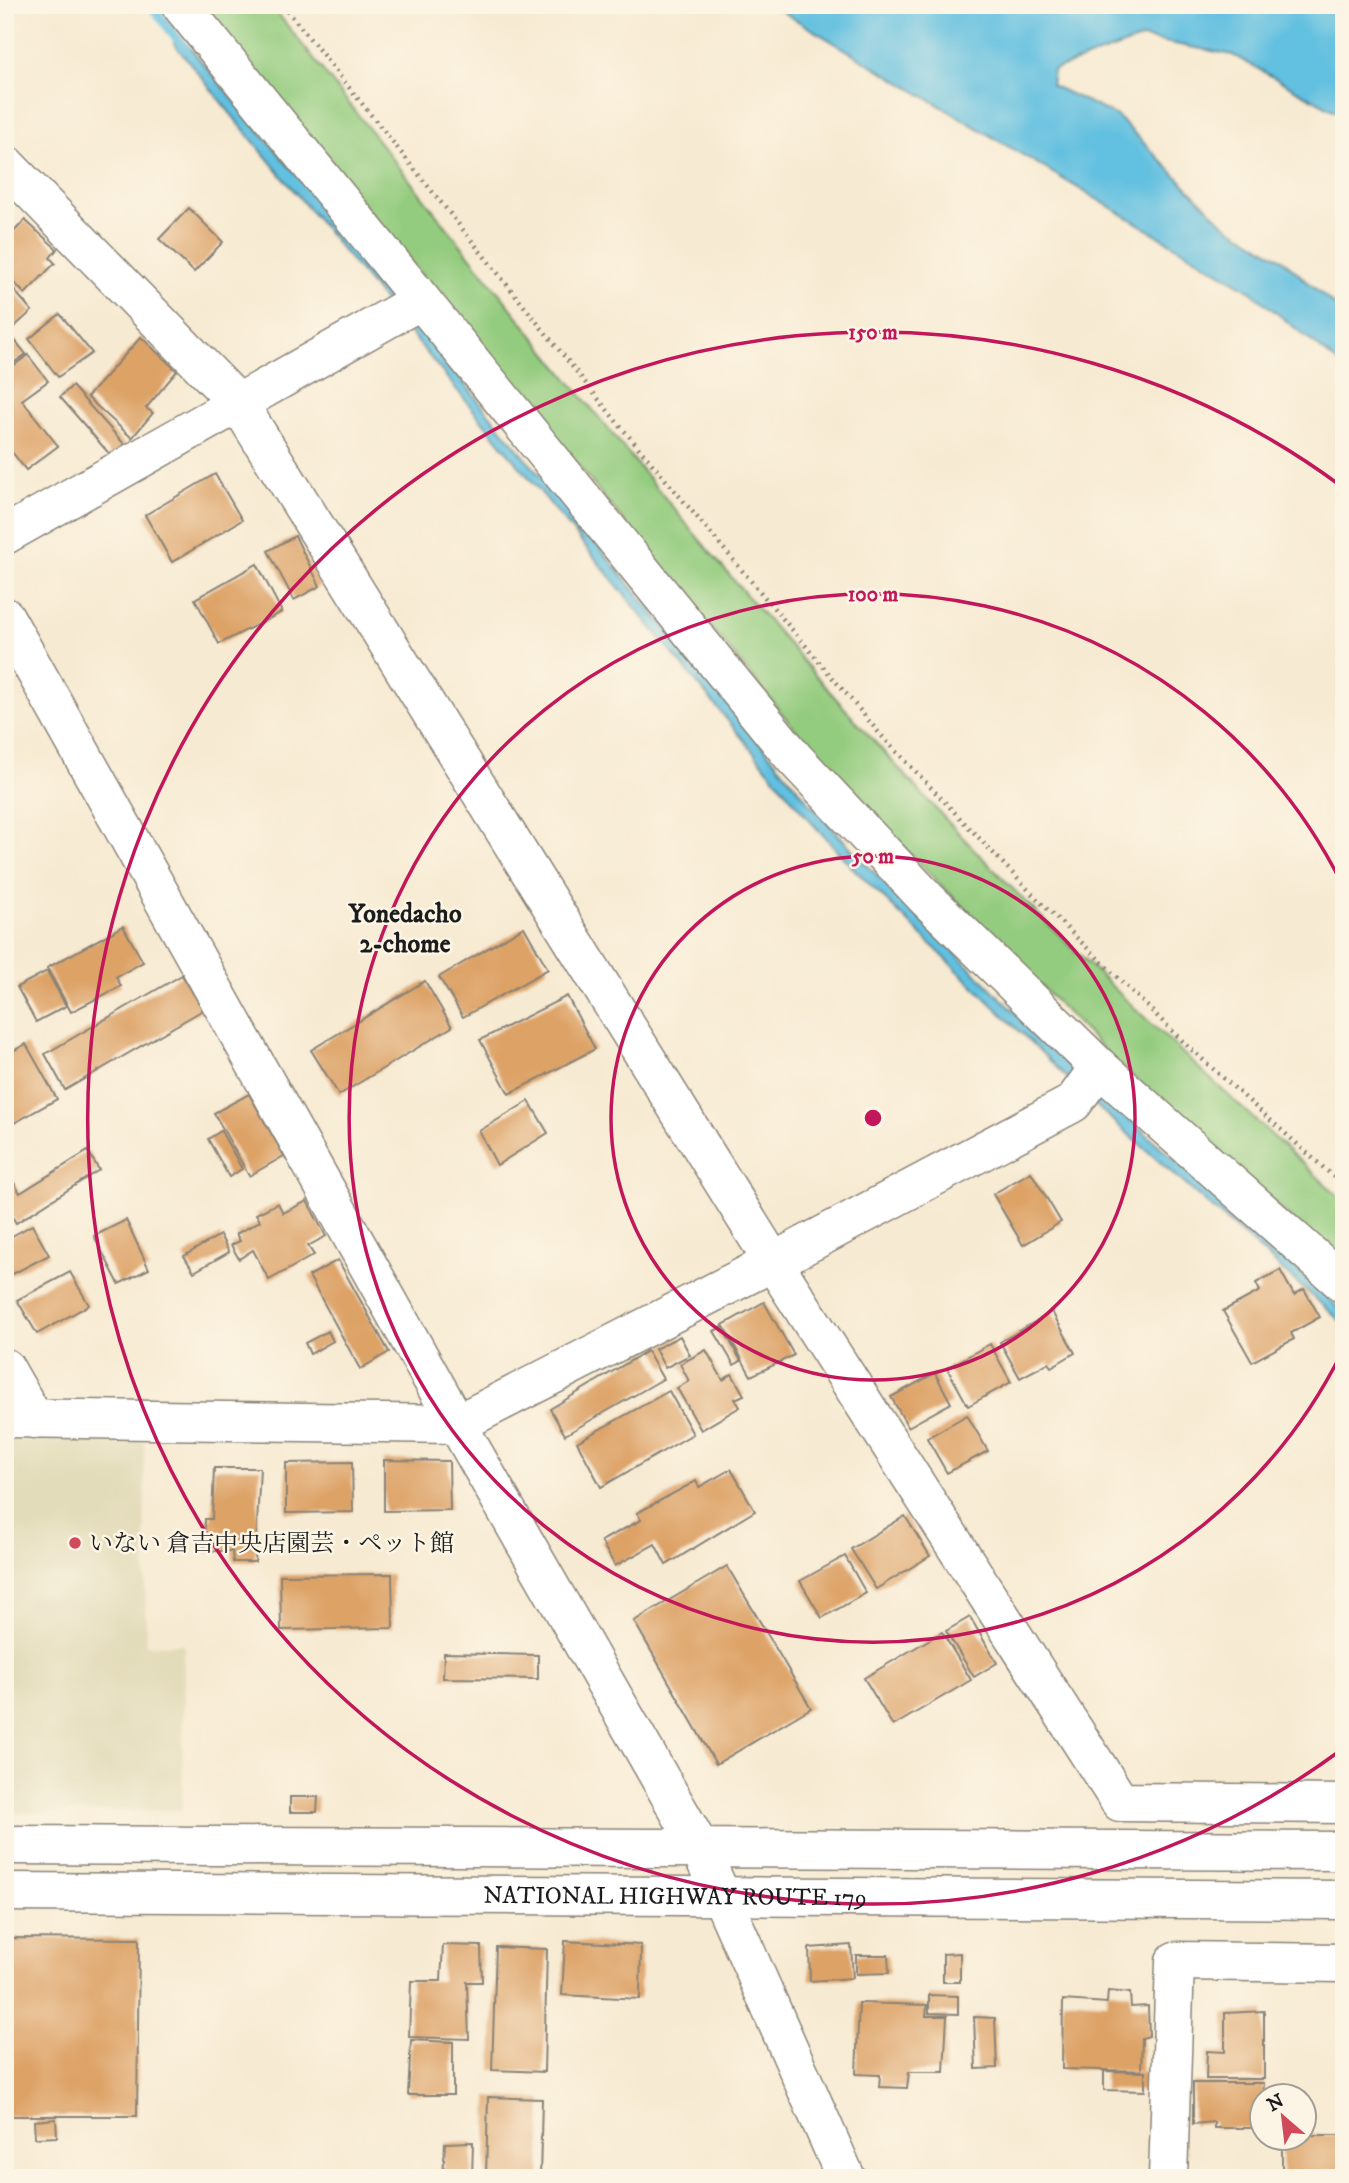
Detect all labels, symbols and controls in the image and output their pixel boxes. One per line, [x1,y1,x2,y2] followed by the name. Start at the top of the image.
[848,320,898,346] text: 150 m
[848,582,898,608] text: 100 m
[851,844,894,870] text: 50 m
[347,898,462,961] district label: Yonedacho 2-chome
[861,1106,885,1130] centre of rings
[89,1529,454,1559] place label: いない 倉吉中央店園芸・ペット館
[67,1535,83,1551] marker: いない 倉吉中央店園芸・ペット館
[483,1881,867,1913] street label: NATIONAL HIGHWAY ROUTE 179
[1248,2082,1318,2152] north arrow
[1263,2089,1288,2117] text: N

